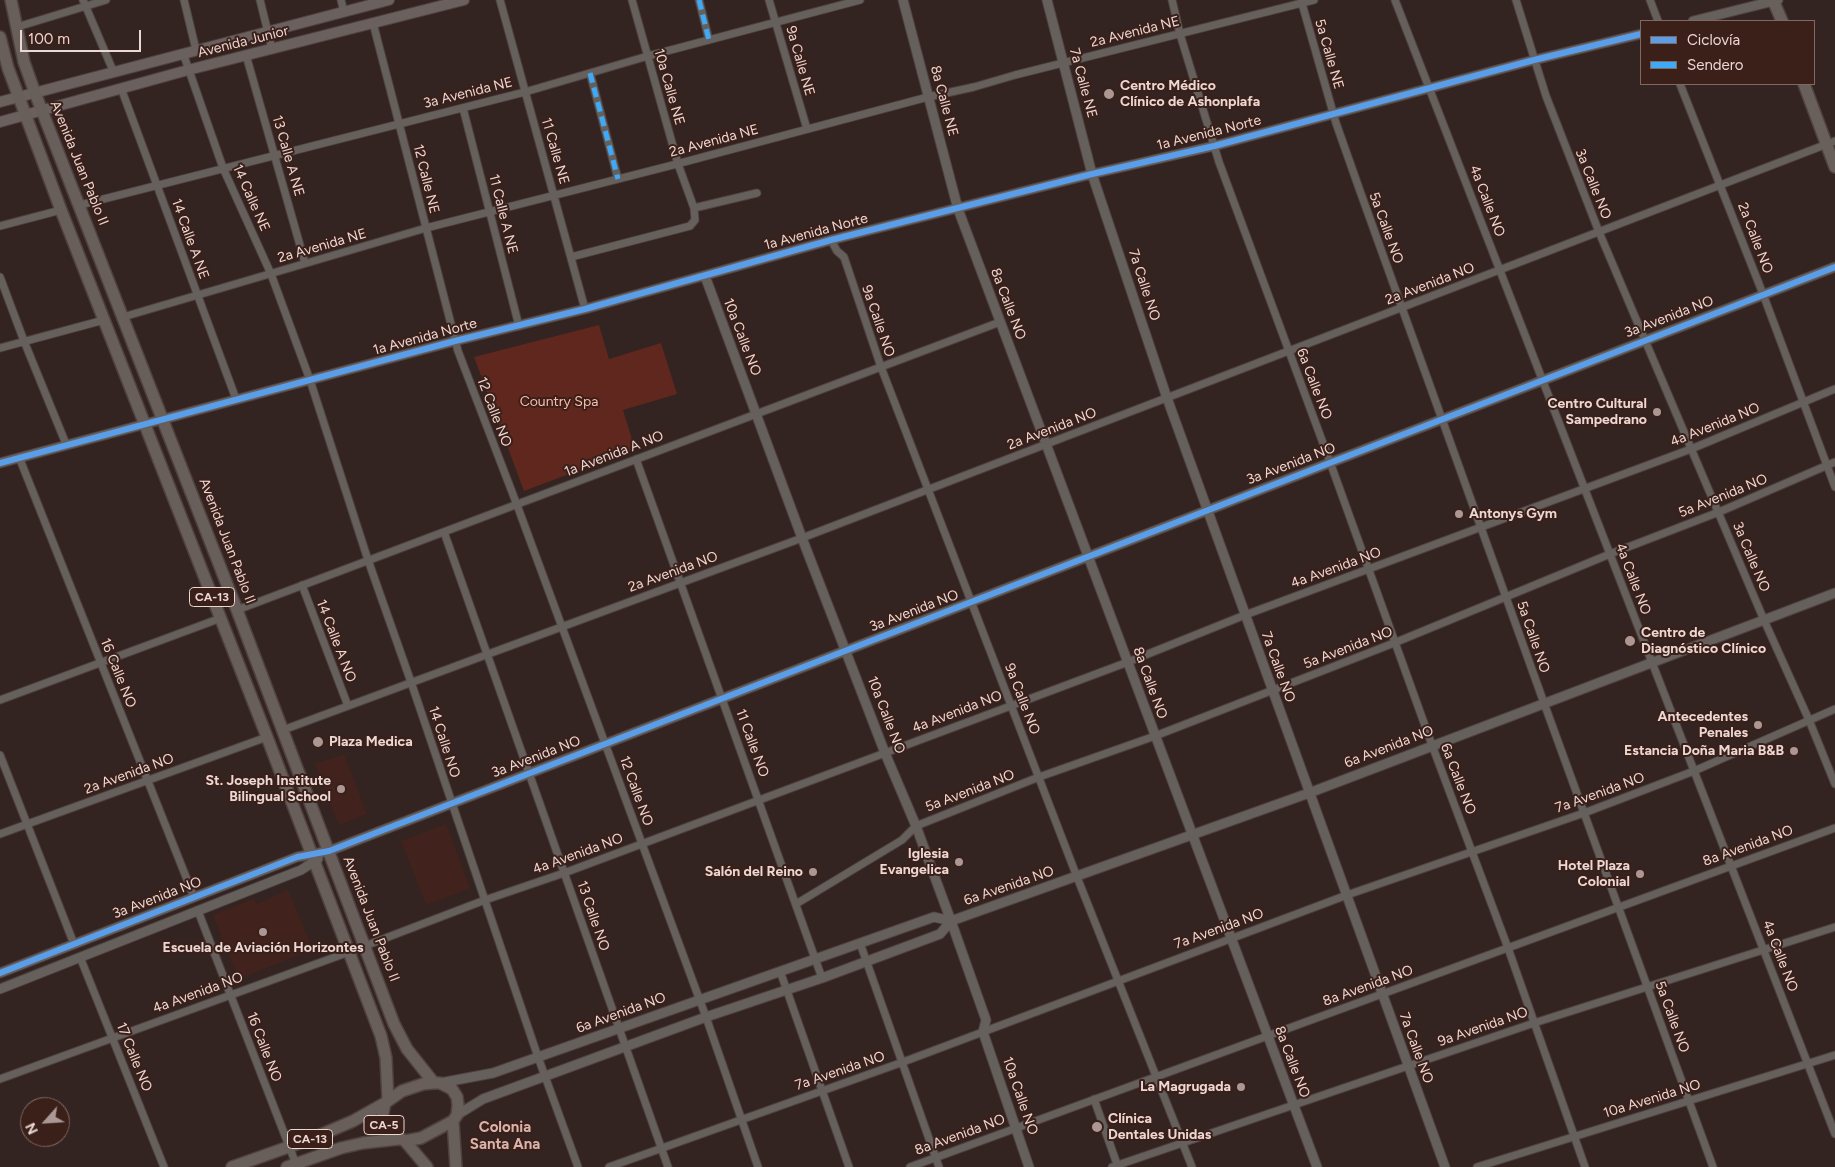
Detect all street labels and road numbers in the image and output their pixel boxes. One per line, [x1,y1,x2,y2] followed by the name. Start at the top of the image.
[1089,13,1181,51] street label: 2a Avenida NE
[1311,17,1347,91] street label: 5a Calle NE
[196,23,290,61] street label: Avenida Junior
[782,24,818,98] street label: 9a Calle NE
[1066,46,1100,120] street label: 7a Calle NE
[650,47,688,127] street label: 10a Calle NE
[926,64,962,138] street label: 8a Calle NE
[422,74,514,112] street label: 3a Avenida NE
[46,98,112,228] street label: Avenida Juan Pablo II
[1155,112,1263,154] street label: 1a Avenida Norte
[268,114,308,198] street label: 13 Calle A NE
[537,116,573,186] street label: 11 Calle NE
[668,121,760,161] street label: 2a Avenida NE
[409,143,443,215] street label: 12 Calle NE
[1571,146,1615,222] street label: 3a Calle NO
[229,162,273,234] street label: 14 Calle NE
[1466,163,1508,239] street label: 4a Calle NO
[485,172,521,256] street label: 11 Calle A NE
[1365,190,1407,266] street label: 5a Calle NO
[168,196,212,282] street label: 14 Calle A NE
[1734,200,1776,276] street label: 2a Calle NO
[762,210,870,254] street label: 1a Avenida Norte
[276,225,368,267] street label: 2a Avenida NE
[1125,247,1163,323] street label: 7a Calle NO
[1383,259,1477,309] street label: 2a Avenida NO
[987,266,1029,342] street label: 8a Calle NO
[858,283,898,359] street label: 9a Calle NO
[1622,292,1716,342] street label: 3a Avenida NO
[720,296,764,378] street label: 10a Calle NO
[371,315,479,359] street label: 1a Avenida Norte
[1293,346,1335,422] street label: 6a Calle NO
[473,375,515,449] street label: 12 Calle NO
[1668,399,1762,451] street label: 4a Avenida NO
[1005,404,1099,454] street label: 2a Avenida NO
[562,427,666,481] street label: 1a Avenida A NO
[1244,439,1338,489] street label: 3a Avenida NO
[1676,471,1770,521] street label: 5a Avenida NO
[195,476,259,606] street label: Avenida Juan Pablo II
[1729,519,1773,595] street label: 3a Calle NO
[1612,541,1654,617] street label: 4a Calle NO
[1289,544,1383,592] street label: 4a Avenida NO
[626,548,720,596] street label: 2a Avenida NO
[867,586,961,636] street label: 3a Avenida NO
[190,588,234,606] road number: CA-13
[313,597,359,685] street label: 14 Calle A NO
[1513,599,1553,675] street label: 5a Calle NO
[1301,623,1395,673] street label: 5a Avenida NO
[1257,629,1299,705] street label: 7a Calle NO
[96,636,140,710] street label: 16 Calle NO
[1129,645,1171,721] street label: 8a Calle NO
[1001,661,1043,737] street label: 9a Calle NO
[864,674,908,756] street label: 10a Calle NO
[910,687,1004,737] street label: 4a Avenida NO
[425,704,463,780] street label: 14 Calle NO
[732,707,772,779] street label: 11 Calle NO
[1342,722,1436,772] street label: 6a Avenida NO
[489,732,583,782] street label: 3a Avenida NO
[1437,741,1479,817] street label: 6a Calle NO
[82,750,176,798] street label: 2a Avenida NO
[616,754,656,828] street label: 12 Calle NO
[923,766,1017,816] street label: 5a Avenida NO
[1553,769,1647,817] street label: 7a Avenida NO
[1701,822,1795,870] street label: 8a Avenida NO
[531,830,625,878] street label: 4a Avenida NO
[339,854,403,984] street label: Avenida Juan Pablo II
[962,863,1056,909] street label: 6a Avenida NO
[110,873,204,923] street label: 3a Avenida NO
[573,879,613,953] street label: 13 Calle NO
[1172,905,1266,953] street label: 7a Avenida NO
[1759,918,1801,994] street label: 4a Calle NO
[1321,962,1415,1010] street label: 8a Avenida NO
[151,969,245,1017] street label: 4a Avenida NO
[1651,979,1693,1055] street label: 5a Calle NO
[574,989,668,1037] street label: 6a Avenida NO
[1436,1004,1530,1050] street label: 9a Avenida NO
[243,1010,285,1084] street label: 16 Calle NO
[1395,1010,1437,1086] street label: 7a Calle NO
[113,1020,155,1094] street label: 17 Calle NO
[1271,1024,1313,1100] street label: 8a Calle NO
[793,1048,887,1094] street label: 7a Avenida NO
[999,1055,1041,1137] street label: 10a Calle NO
[1601,1076,1703,1122] street label: 10a Avenida NO
[913,1111,1007,1159] street label: 8a Avenida NO
[364,1116,404,1134] road number: CA-5
[288,1130,332,1148] road number: CA-13

